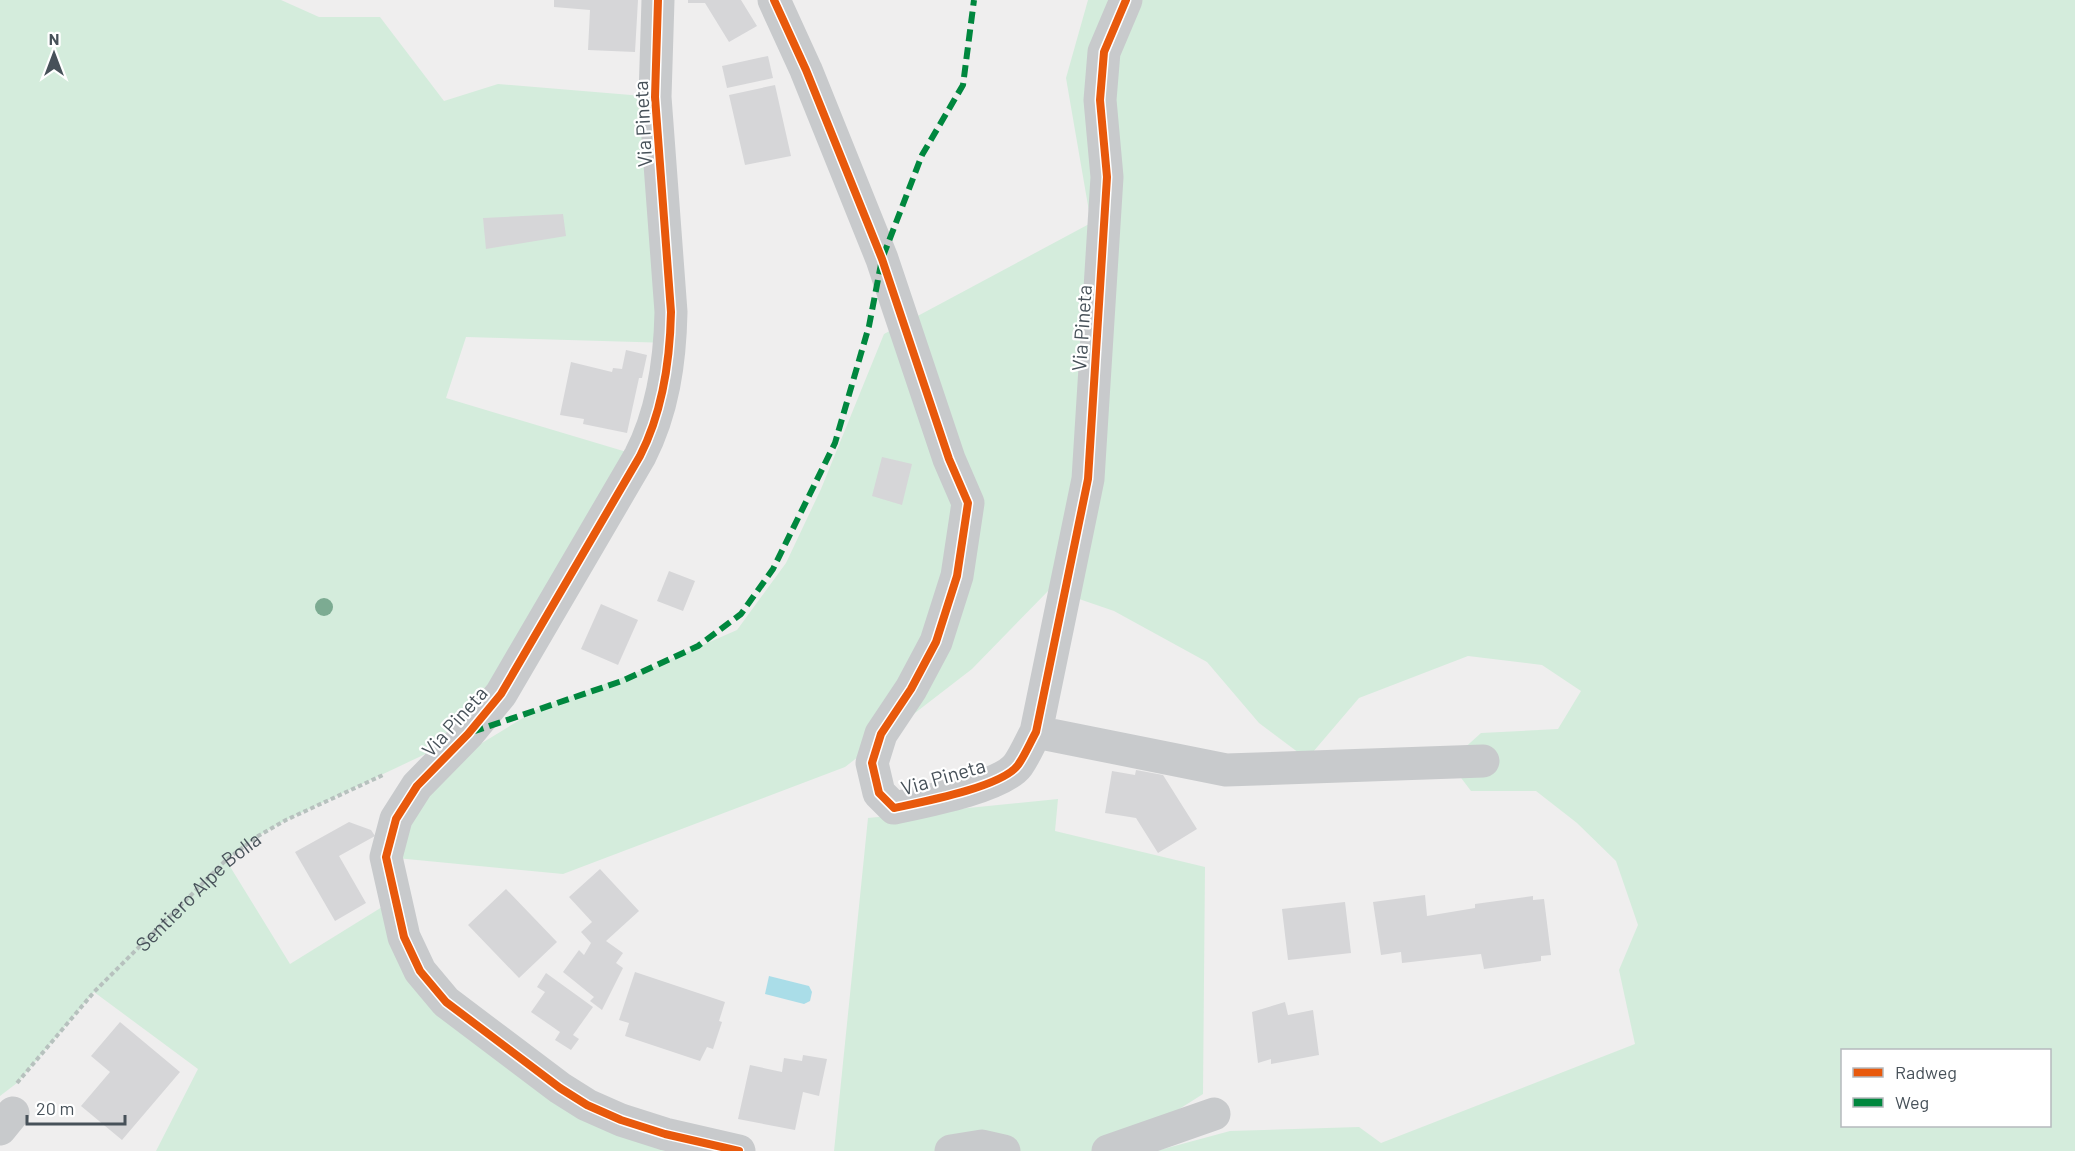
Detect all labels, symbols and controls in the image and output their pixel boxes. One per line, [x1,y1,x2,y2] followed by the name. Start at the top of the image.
[24,24,84,84] north arrow
[49,29,59,48] text: N
[628,80,656,168] street label: Via Pineta
[1066,284,1096,372] street label: Via Pineta
[416,681,492,761] street label: Via Pineta
[898,753,988,799] street label: Via Pineta
[130,826,265,956] street label: Sentiero Alpe Bolla
[1841,1049,2051,1127] legend
[1895,1061,1957,1083] text: Radweg
[27,1088,124,1126] scale bar
[1895,1091,1929,1113] text: Weg
[36,1097,74,1119] text: 20 m

